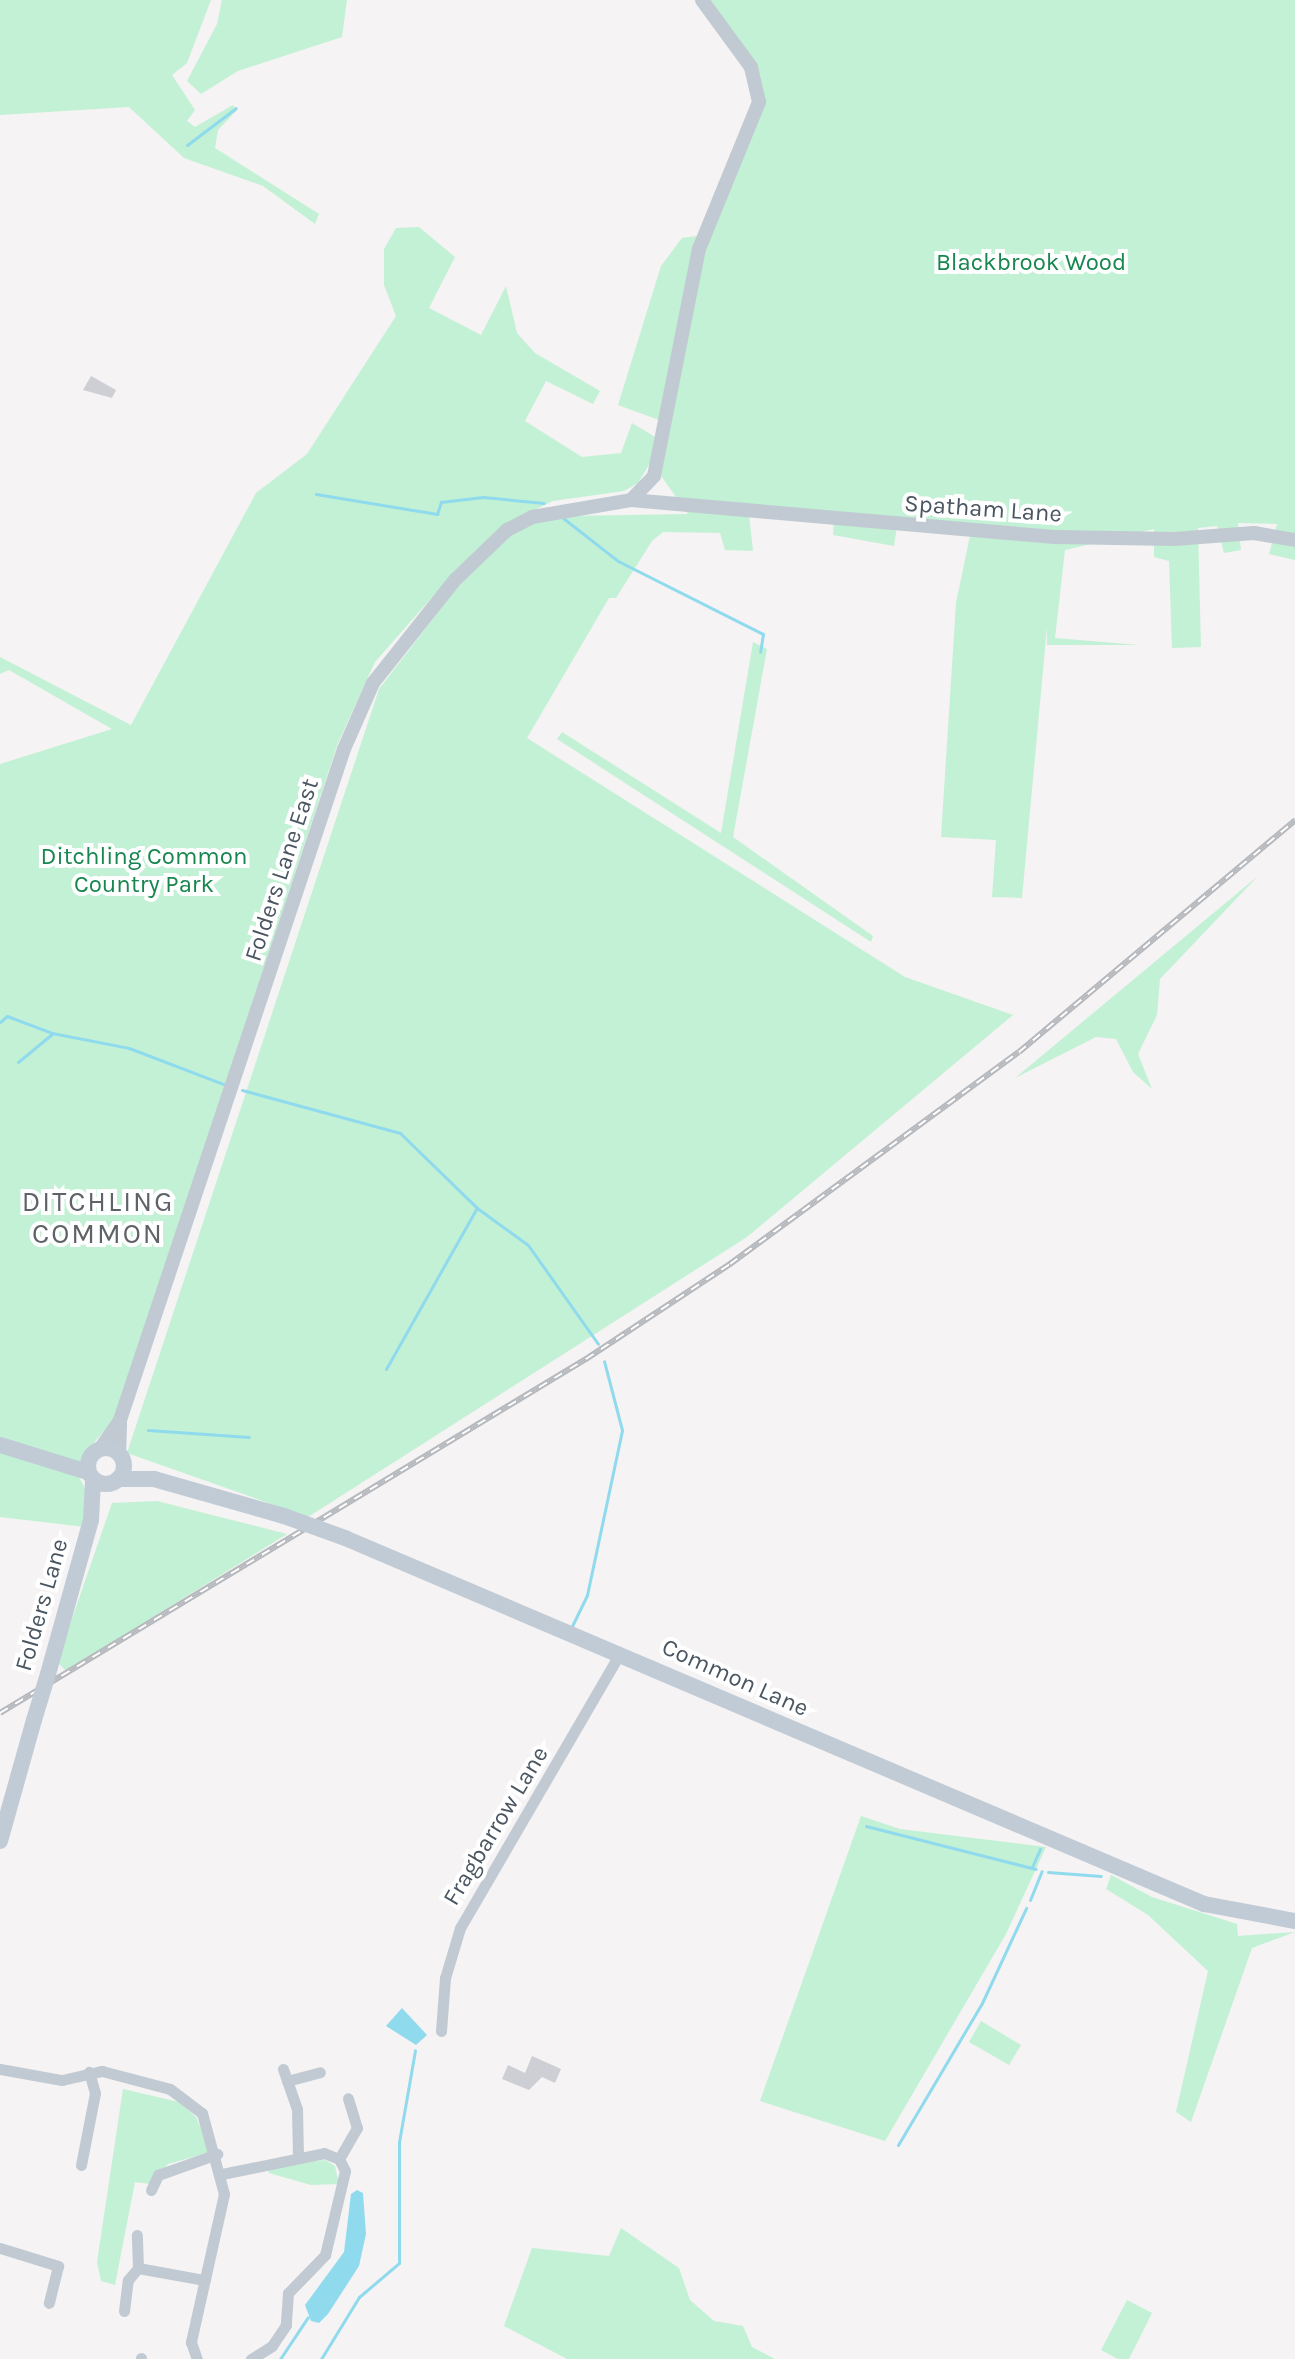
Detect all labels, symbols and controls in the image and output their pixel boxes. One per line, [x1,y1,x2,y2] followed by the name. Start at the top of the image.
[936,249,1126,277] park label: Blackbrook Wood
[903,489,1063,529] street label: Spatham Lane
[239,775,325,965] street label: Folders Lane East
[41,843,247,899] park label: Ditchling Common Country Park
[22,1185,174,1251] district label: DITCHLING COMMON
[9,1535,75,1675] street label: Folders Lane
[657,1633,813,1723] street label: Common Lane
[437,1741,555,1911] street label: Fragbarrow Lane

